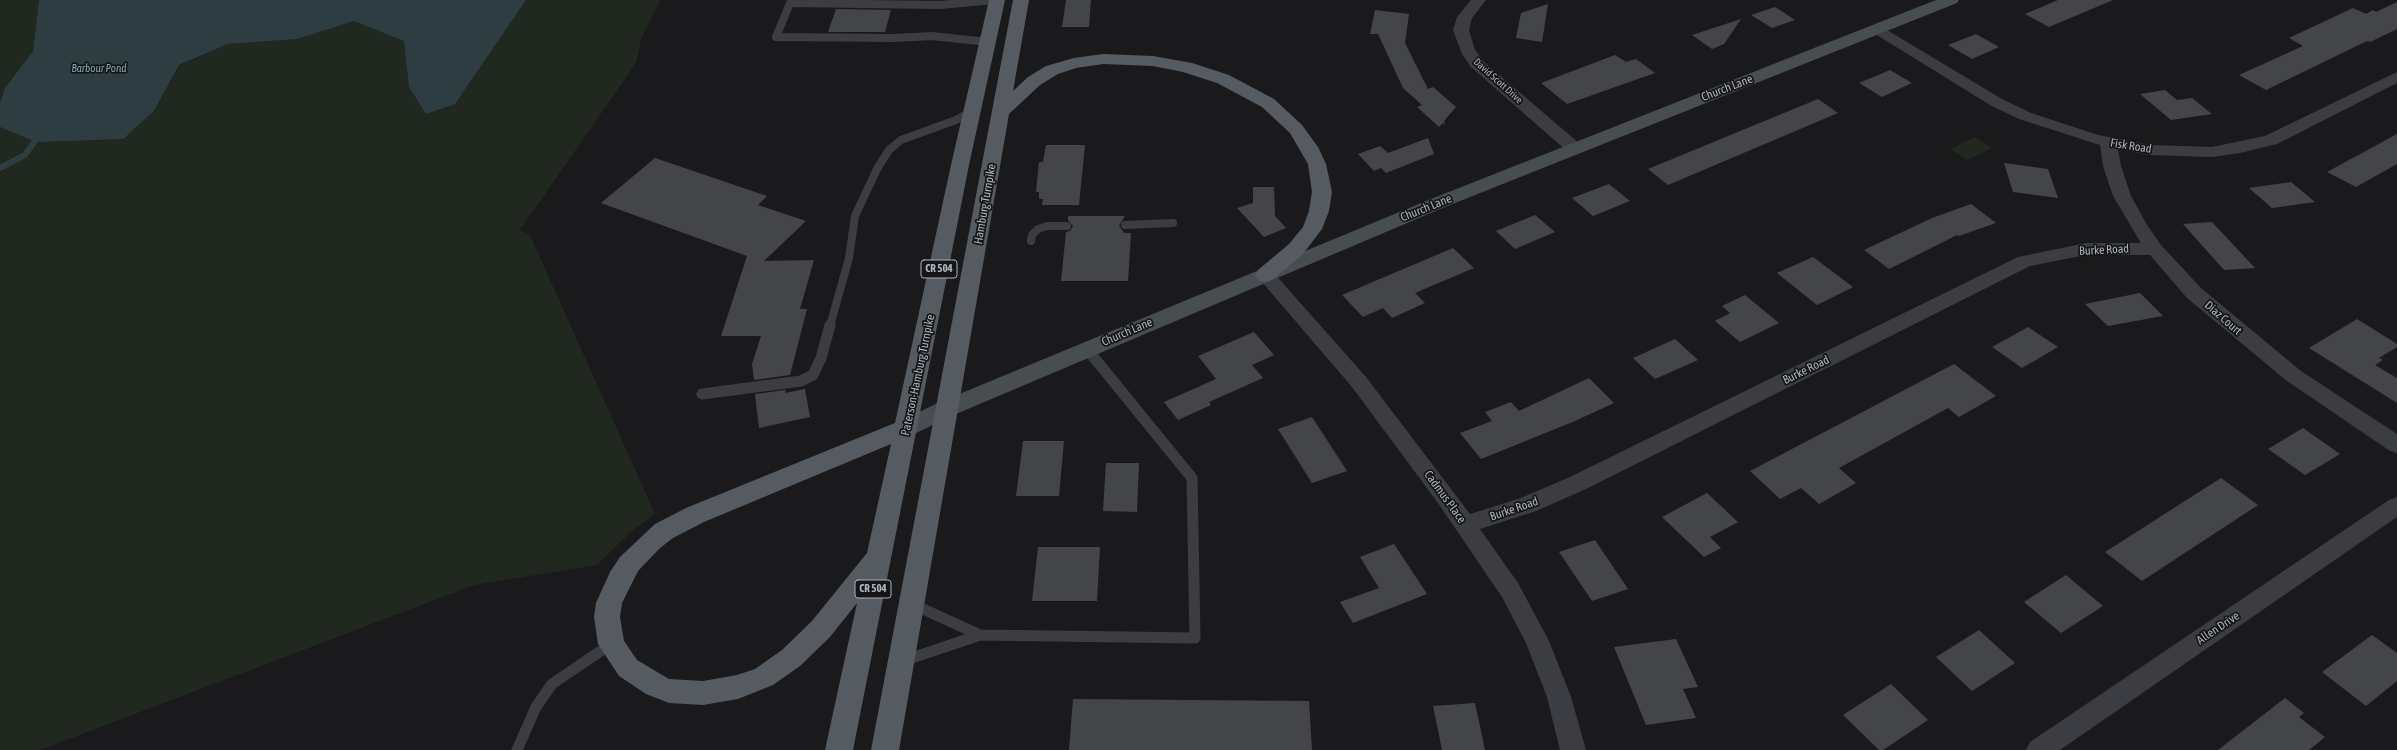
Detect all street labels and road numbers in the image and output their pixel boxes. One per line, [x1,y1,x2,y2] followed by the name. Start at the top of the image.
[1471,56,1525,106] street label: David Scott Drive
[1699,72,1755,104] street label: Church Lane
[2109,136,2153,156] street label: Fisk Road
[971,163,999,245] street label: Hamburg Turnpike
[1398,191,1454,225] street label: Church Lane
[2079,241,2129,259] street label: Burke Road
[921,260,957,278] road number: CR 504
[2201,298,2245,338] street label: Diaz Court
[898,313,938,437] street label: Paterson-Hamburg Turnpike
[1099,315,1155,349] street label: Church Lane
[1780,353,1832,387] street label: Burke Road
[1421,468,1469,526] street label: Cadmus Place
[1488,494,1540,524] street label: Burke Road
[855,580,891,598] road number: CR 504
[2194,609,2242,647] street label: Allen Drive

